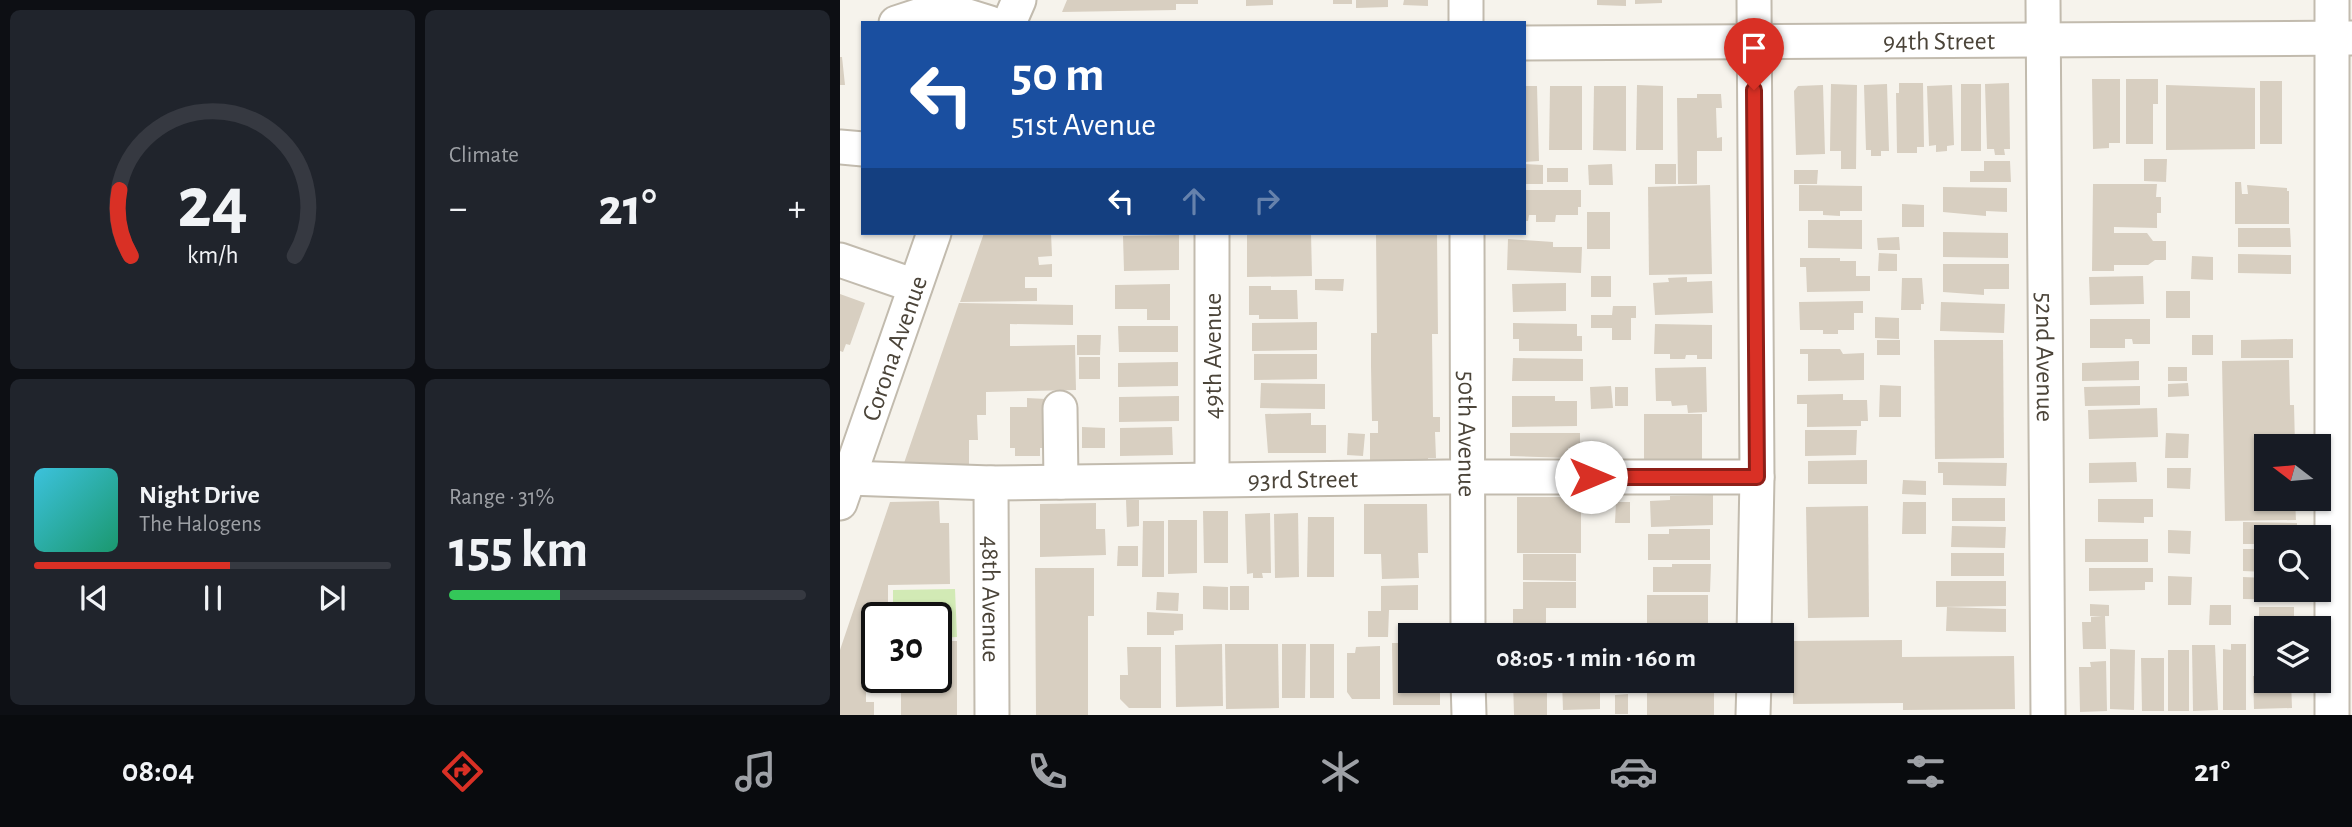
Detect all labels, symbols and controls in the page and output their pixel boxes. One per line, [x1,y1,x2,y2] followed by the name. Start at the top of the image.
[1724,18,1784,90] pin
[1883,28,1995,55] street label: 94th Street
[1735,29,1773,67] icon: arrive
[896,49,987,140] icon: left
[1011,51,1105,100] text: 50 m
[1011,109,1156,141] text: 51st Avenue
[449,144,519,167] text: Climate
[177,168,248,241] text: 24
[598,182,657,234] text: 21°
[1102,182,1140,220] icon: left
[1175,182,1213,220] icon: ahead
[1248,182,1286,220] icon: right
[449,190,467,228] text: −
[788,190,806,228] text: +
[187,242,238,267] text: km/h
[858,272,932,424] street label: Corona Avenue
[2031,292,2058,422] street label: 52nd Avenue
[1200,293,1226,419] street label: 49th Avenue
[1453,371,1480,497] street label: 50th Avenue
[2254,434,2331,511] north arrow
[2254,434,2331,693] map controls
[1554,440,1628,514] position arrow
[1248,466,1358,494] street label: 93rd Street
[139,482,260,508] text: Night Drive
[449,486,555,509] text: Range · 31%
[139,513,261,536] text: The Halogens
[449,524,588,576] text: 155 km
[2254,525,2331,602] button: search
[977,536,1004,662] street label: 48th Avenue
[75,579,113,617] icon: previous
[194,579,232,617] icon: pause
[313,579,351,617] icon: next
[861,602,952,693] speed limit sign: 30
[2254,616,2331,693] button: layers
[1496,645,1696,671] text: 08:05 · 1 min · 160 m
[438,747,487,796] icon: directions
[731,747,780,796] icon: music
[1023,747,1072,796] icon: phone
[1316,747,1365,796] icon: climate
[1609,747,1658,796] icon: car
[1901,747,1950,796] icon: filters
[122,755,194,787] text: 08:04
[2194,755,2230,787] text: 21°

